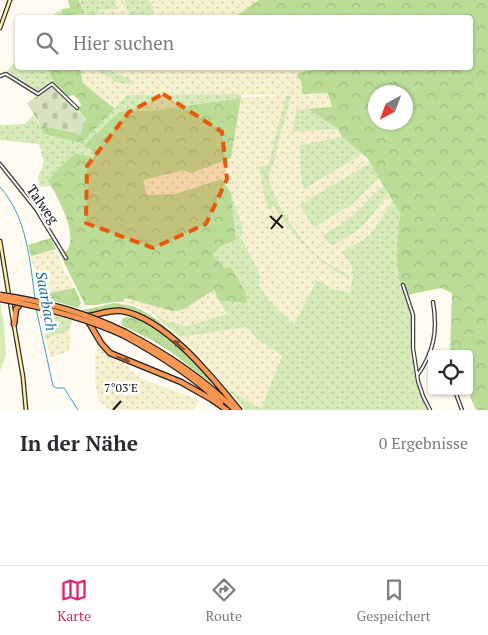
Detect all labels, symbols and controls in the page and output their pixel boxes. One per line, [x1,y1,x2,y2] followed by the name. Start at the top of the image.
[15,15,473,70] search box
[33,29,61,57] icon: search
[73,30,174,55] text: Hier suchen
[368,85,413,130] north arrow
[23,181,64,228] street label: Talweg
[32,270,62,332] water label: Saarbach
[173,339,186,350] one-way arrow
[428,350,473,395] map controls
[428,350,473,395] button: locate
[116,355,131,363] one-way arrow
[104,380,138,395] text: 7°03'E
[20,429,138,457] text: In der Nähe
[379,432,468,454] text: 0 Ergebnisse
[57,576,91,625] tab: Karte
[205,576,242,625] tab: Route
[357,576,431,625] tab: Gespeichert

